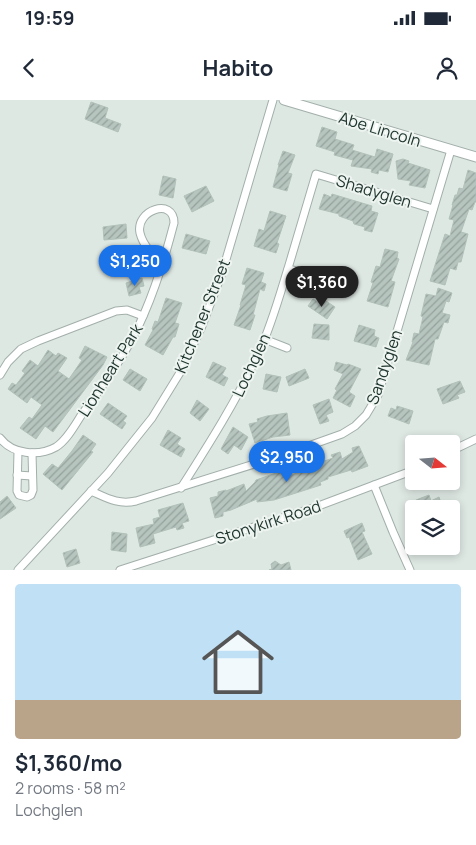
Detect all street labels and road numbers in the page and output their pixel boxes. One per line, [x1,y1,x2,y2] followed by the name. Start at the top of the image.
[336,106,424,152] street label: Abe Lincoln
[334,169,414,213] street label: Shadyglen
[169,256,235,376] street label: Kitchener Street
[73,318,148,421] street label: Lionheart Park
[361,327,407,407] street label: Sandyglen
[227,330,275,400] street label: Lochglen
[213,495,323,549] street label: Stonykirk Road

